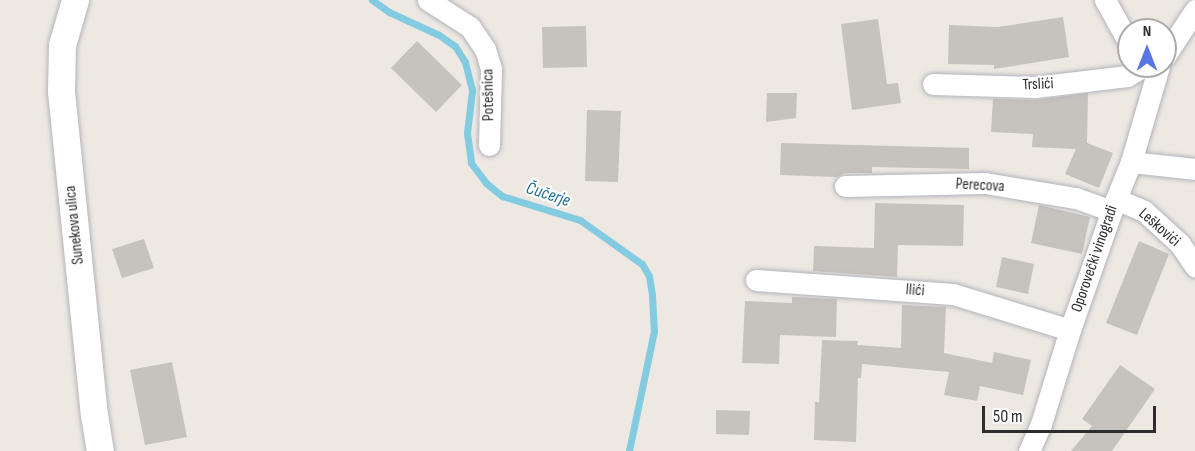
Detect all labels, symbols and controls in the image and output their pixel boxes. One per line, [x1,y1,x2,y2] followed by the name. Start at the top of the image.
[1117,18,1177,78] north arrow
[1143,22,1151,41] text: N
[479,69,499,121] street label: Potešnica
[1022,75,1054,95] street label: Trslići
[955,175,1005,197] street label: Perecova
[523,178,573,212] water label: Čučerje
[61,185,89,265] street label: Sunekova ulica
[1068,203,1122,315] street label: Oporovečki vinogradi
[1134,205,1184,251] street label: Leškovići
[905,281,925,301] street label: Ilići
[985,394,1159,432] scale bar
[993,406,1023,427] text: 50 m

